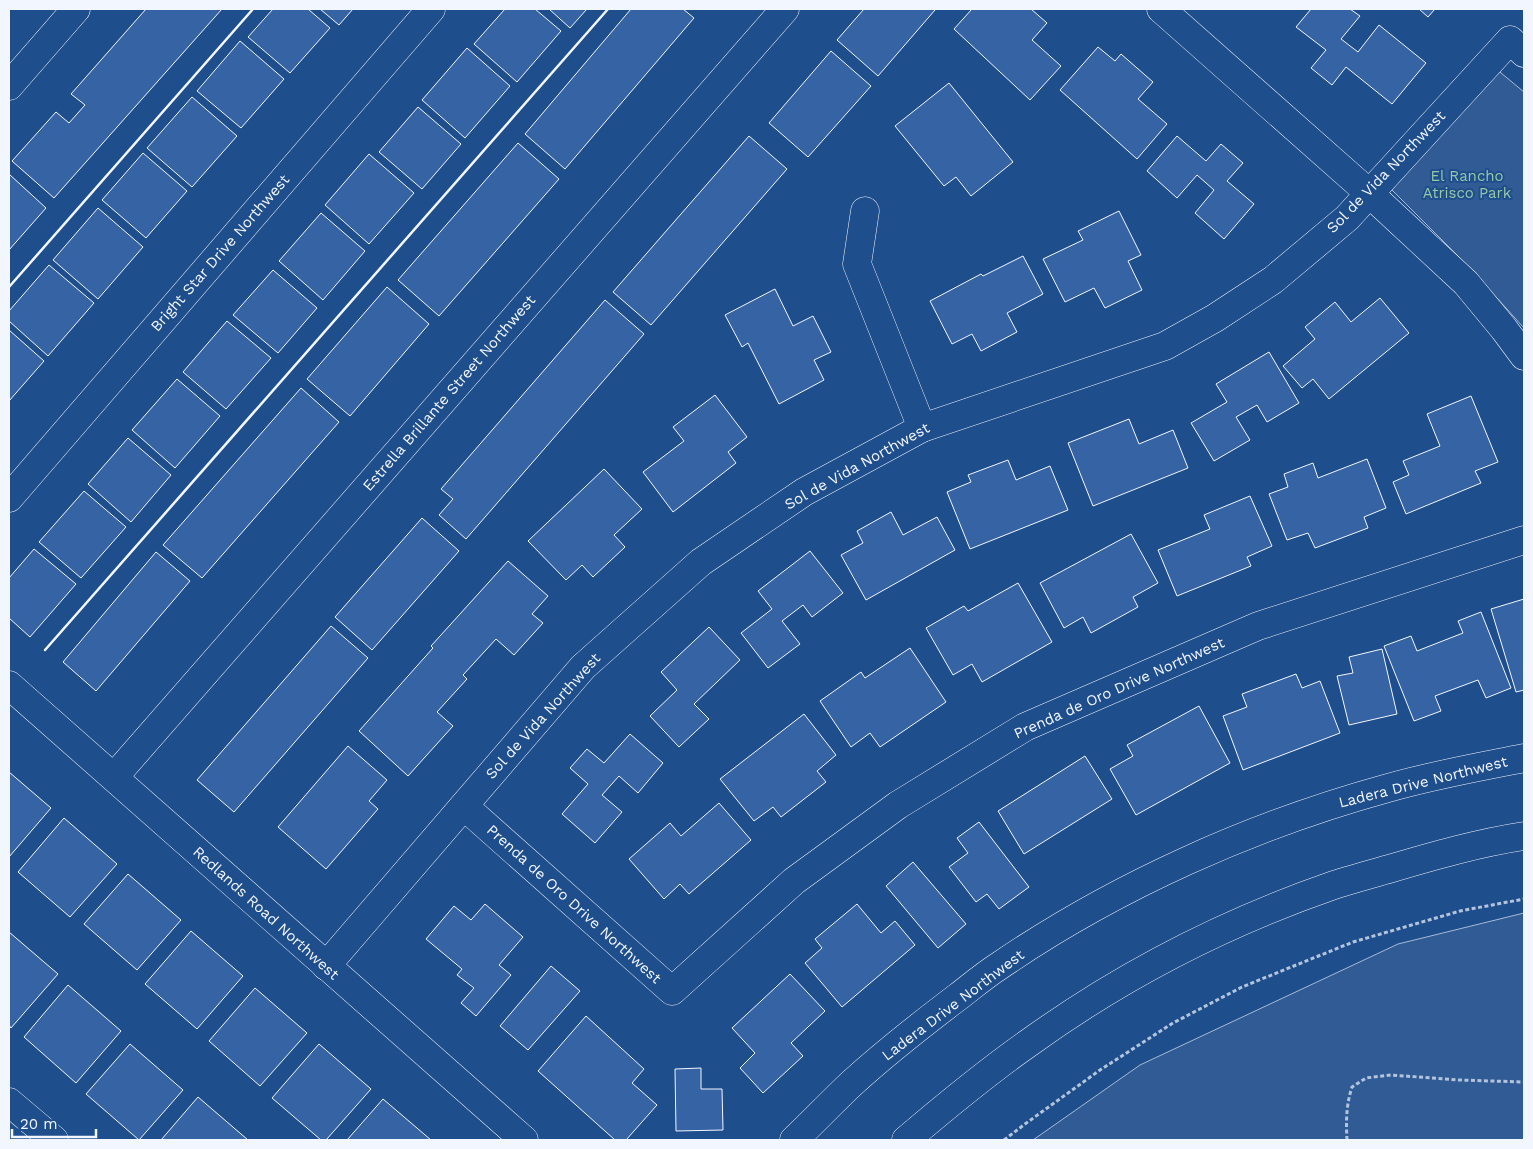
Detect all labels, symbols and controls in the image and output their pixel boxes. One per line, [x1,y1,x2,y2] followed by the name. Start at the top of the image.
[1323,107,1450,237] street label: Sol de Vida Northwest
[1423,167,1512,202] park label: El Rancho Atrisco Park
[147,170,294,335] street label: Bright Star Drive Northwest
[359,291,540,495] street label: Estrella Brillante Street Northwest
[781,418,933,513] street label: Sol de Vida Northwest
[1011,633,1228,743] street label: Prenda de Oro Drive Northwest
[482,649,605,783] street label: Sol de Vida Northwest
[1337,752,1510,812] street label: Ladera Drive Northwest
[483,821,665,988] street label: Prenda de Oro Drive Northwest
[189,843,343,984] street label: Redlands Road Northwest
[878,945,1028,1064] street label: Ladera Drive Northwest
[12,1106,96,1138] scale bar
[20,1115,58,1133] text: 20 m

